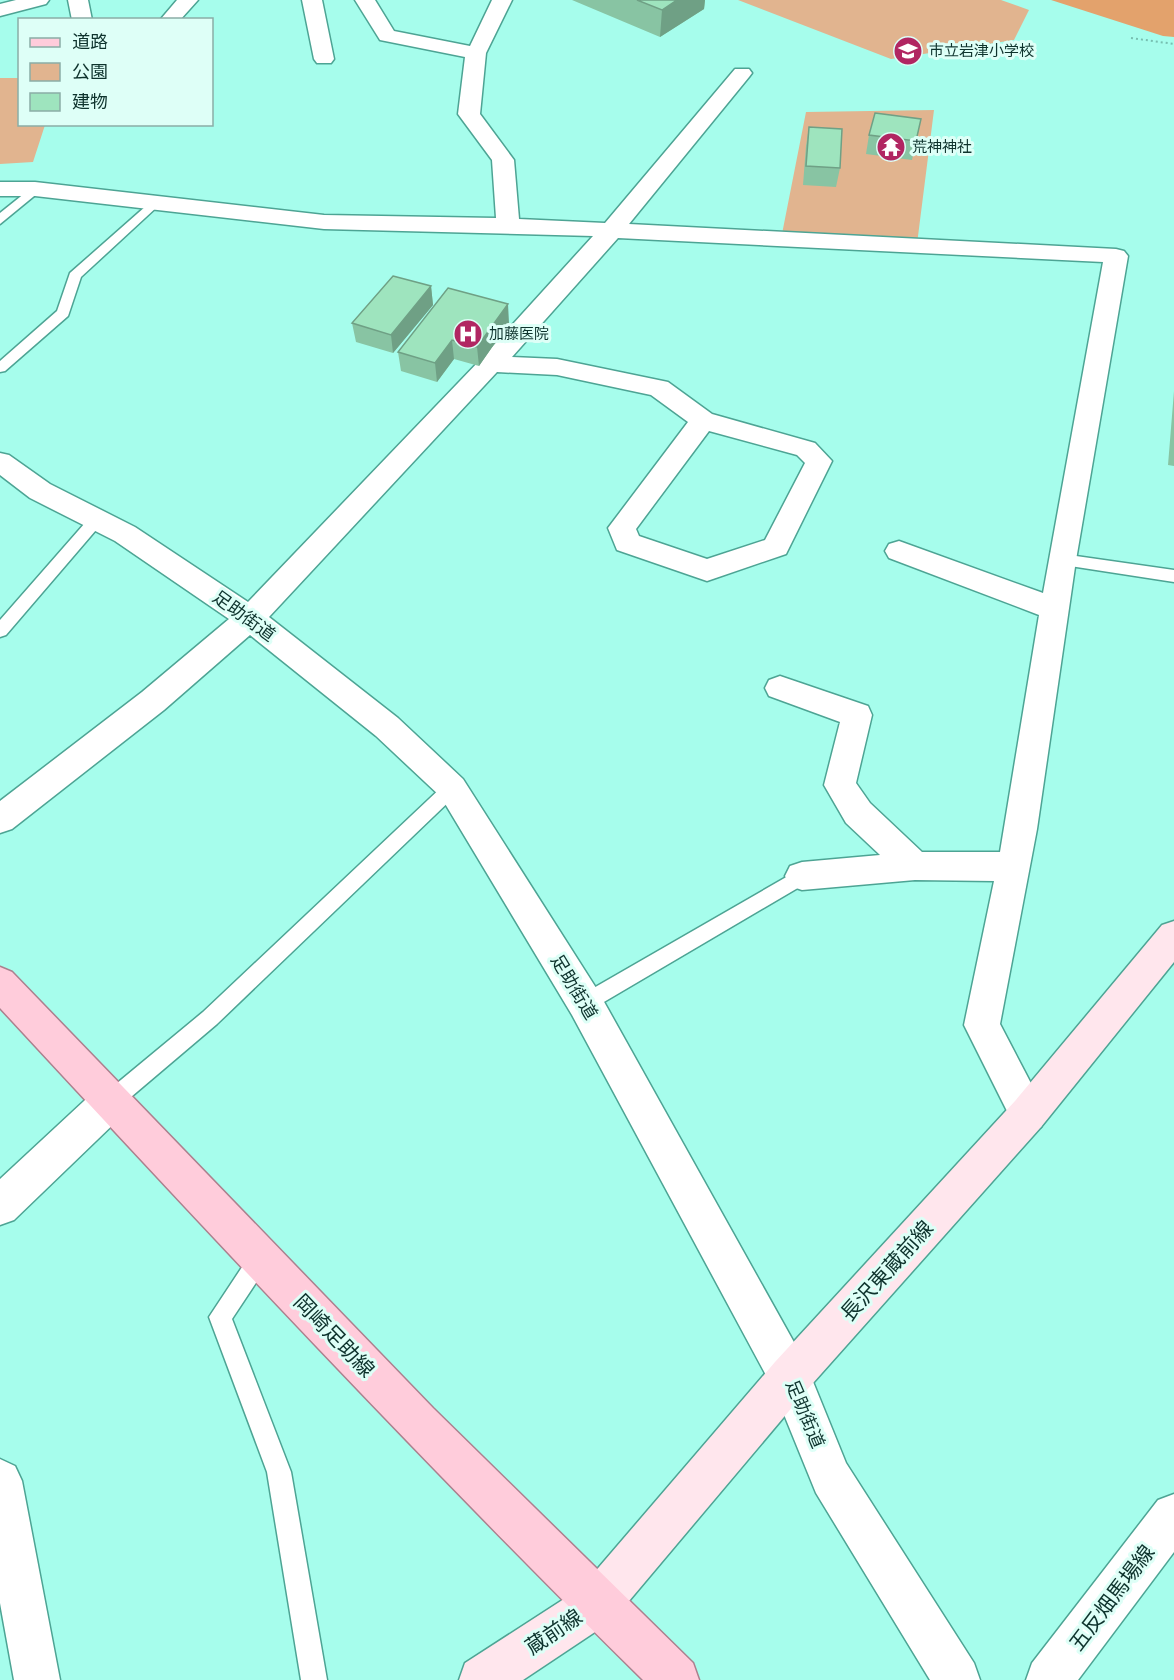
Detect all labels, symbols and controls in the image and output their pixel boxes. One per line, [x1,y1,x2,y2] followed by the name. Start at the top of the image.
[18,18,213,126] legend
[72,30,108,53] text: 道路
[892,35,924,67] school or university icon: 市立岩津小学校
[929,41,1034,60] place label: 市立岩津小学校
[72,60,108,83] text: 公園
[72,90,108,113] text: 建物
[875,131,907,163] temple icon: 荒神神社
[912,137,972,156] place label: 荒神神社
[452,318,484,350] hospital icon: 加藤医院
[489,324,549,343] place label: 加藤医院
[208,585,280,646] street label: 足助街道
[546,950,603,1024] street label: 足助街道
[834,1215,939,1327] street label: 長沢東蔵前線
[288,1289,381,1383] street label: 岡崎足助線
[781,1376,830,1451] street label: 足助街道
[1063,1539,1160,1656] street label: 五反畑馬場線
[520,1603,587,1660] street label: 蔵前線

